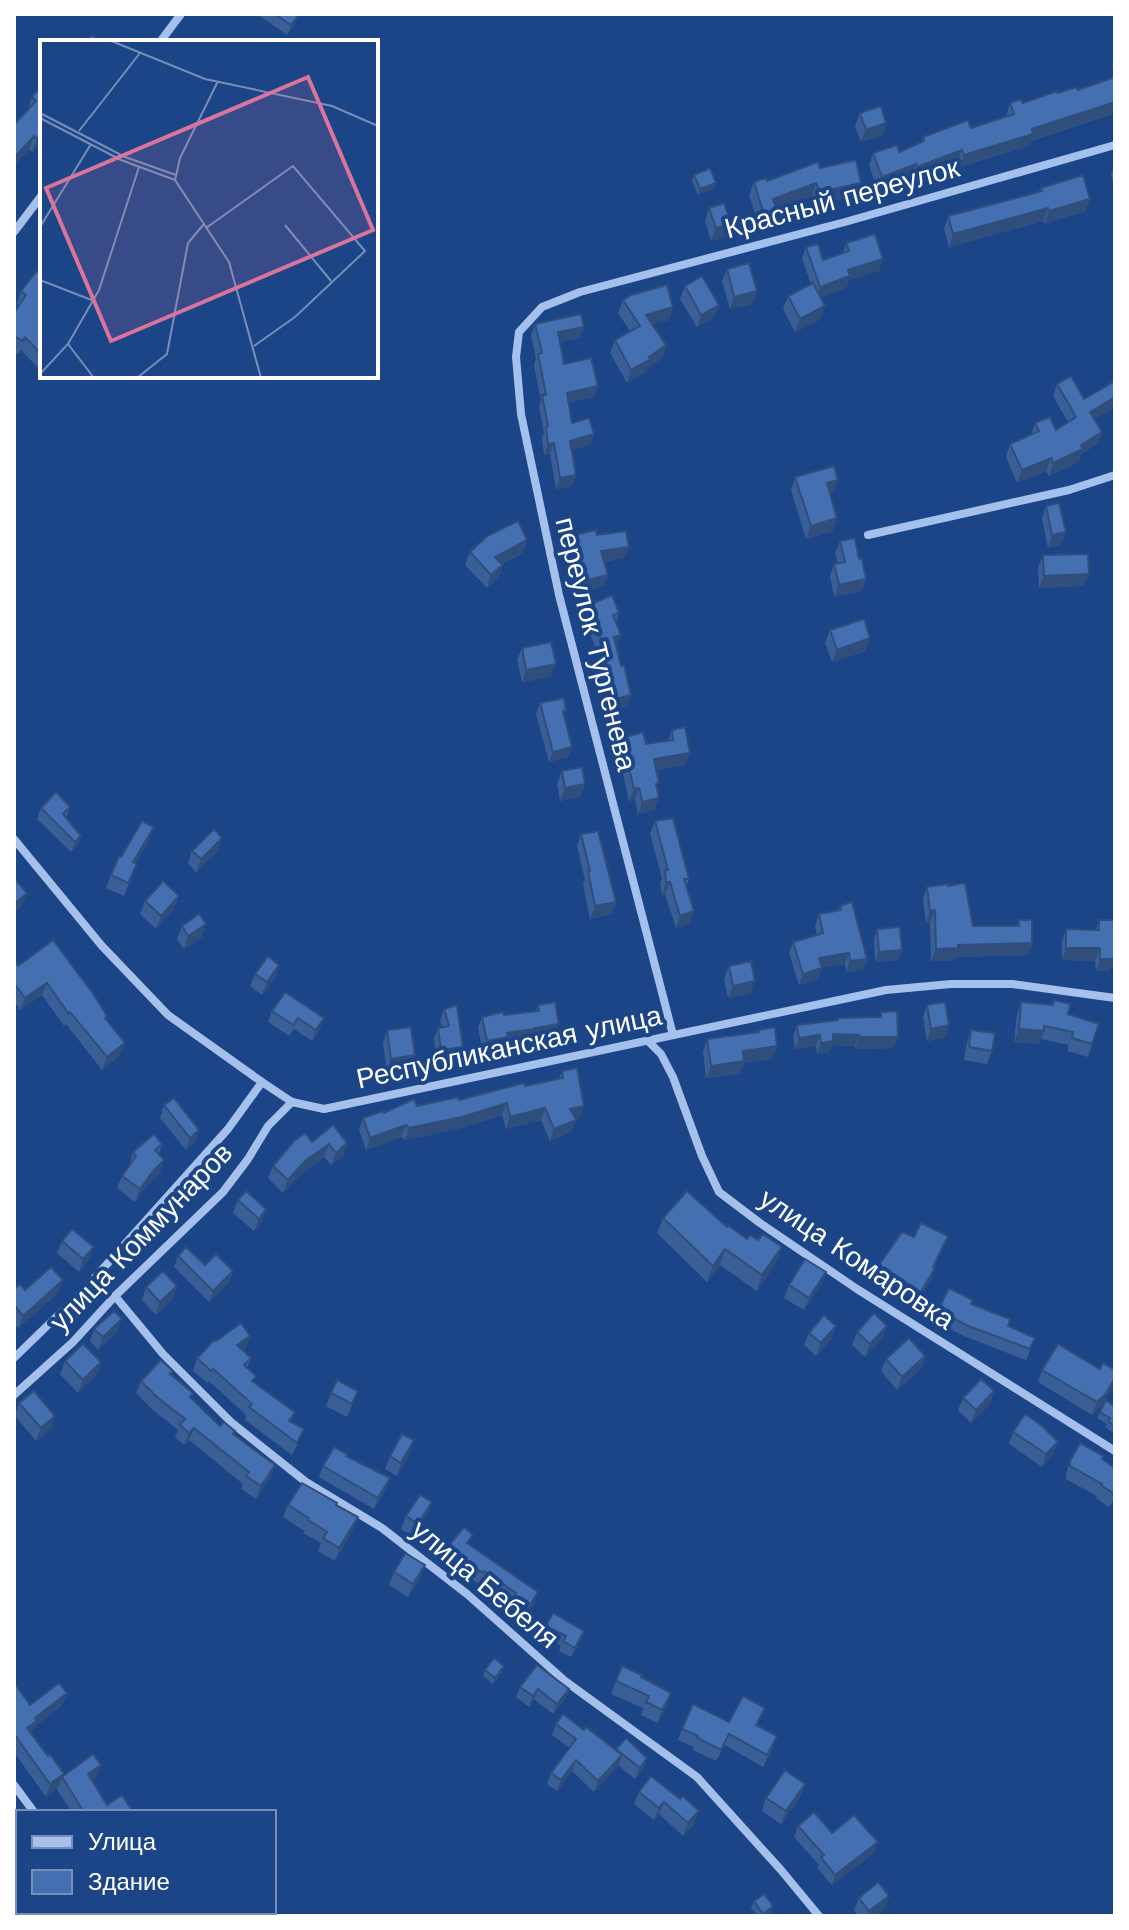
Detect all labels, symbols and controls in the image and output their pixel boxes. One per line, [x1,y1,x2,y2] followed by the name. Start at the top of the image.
[40,40,378,378] inset map
[721,151,964,245] street label: Красный переулок
[549,514,644,775] street label: переулок Тургенева
[353,998,665,1095] street label: Республиканская улица
[43,1136,239,1338] street label: улица Коммунаров
[753,1182,961,1337] street label: улица Комаровка
[405,1513,565,1655] street label: улица Бебеля
[16,1810,276,1914] legend
[88,1828,157,1856] text: Улица
[88,1868,170,1896] text: Здание

